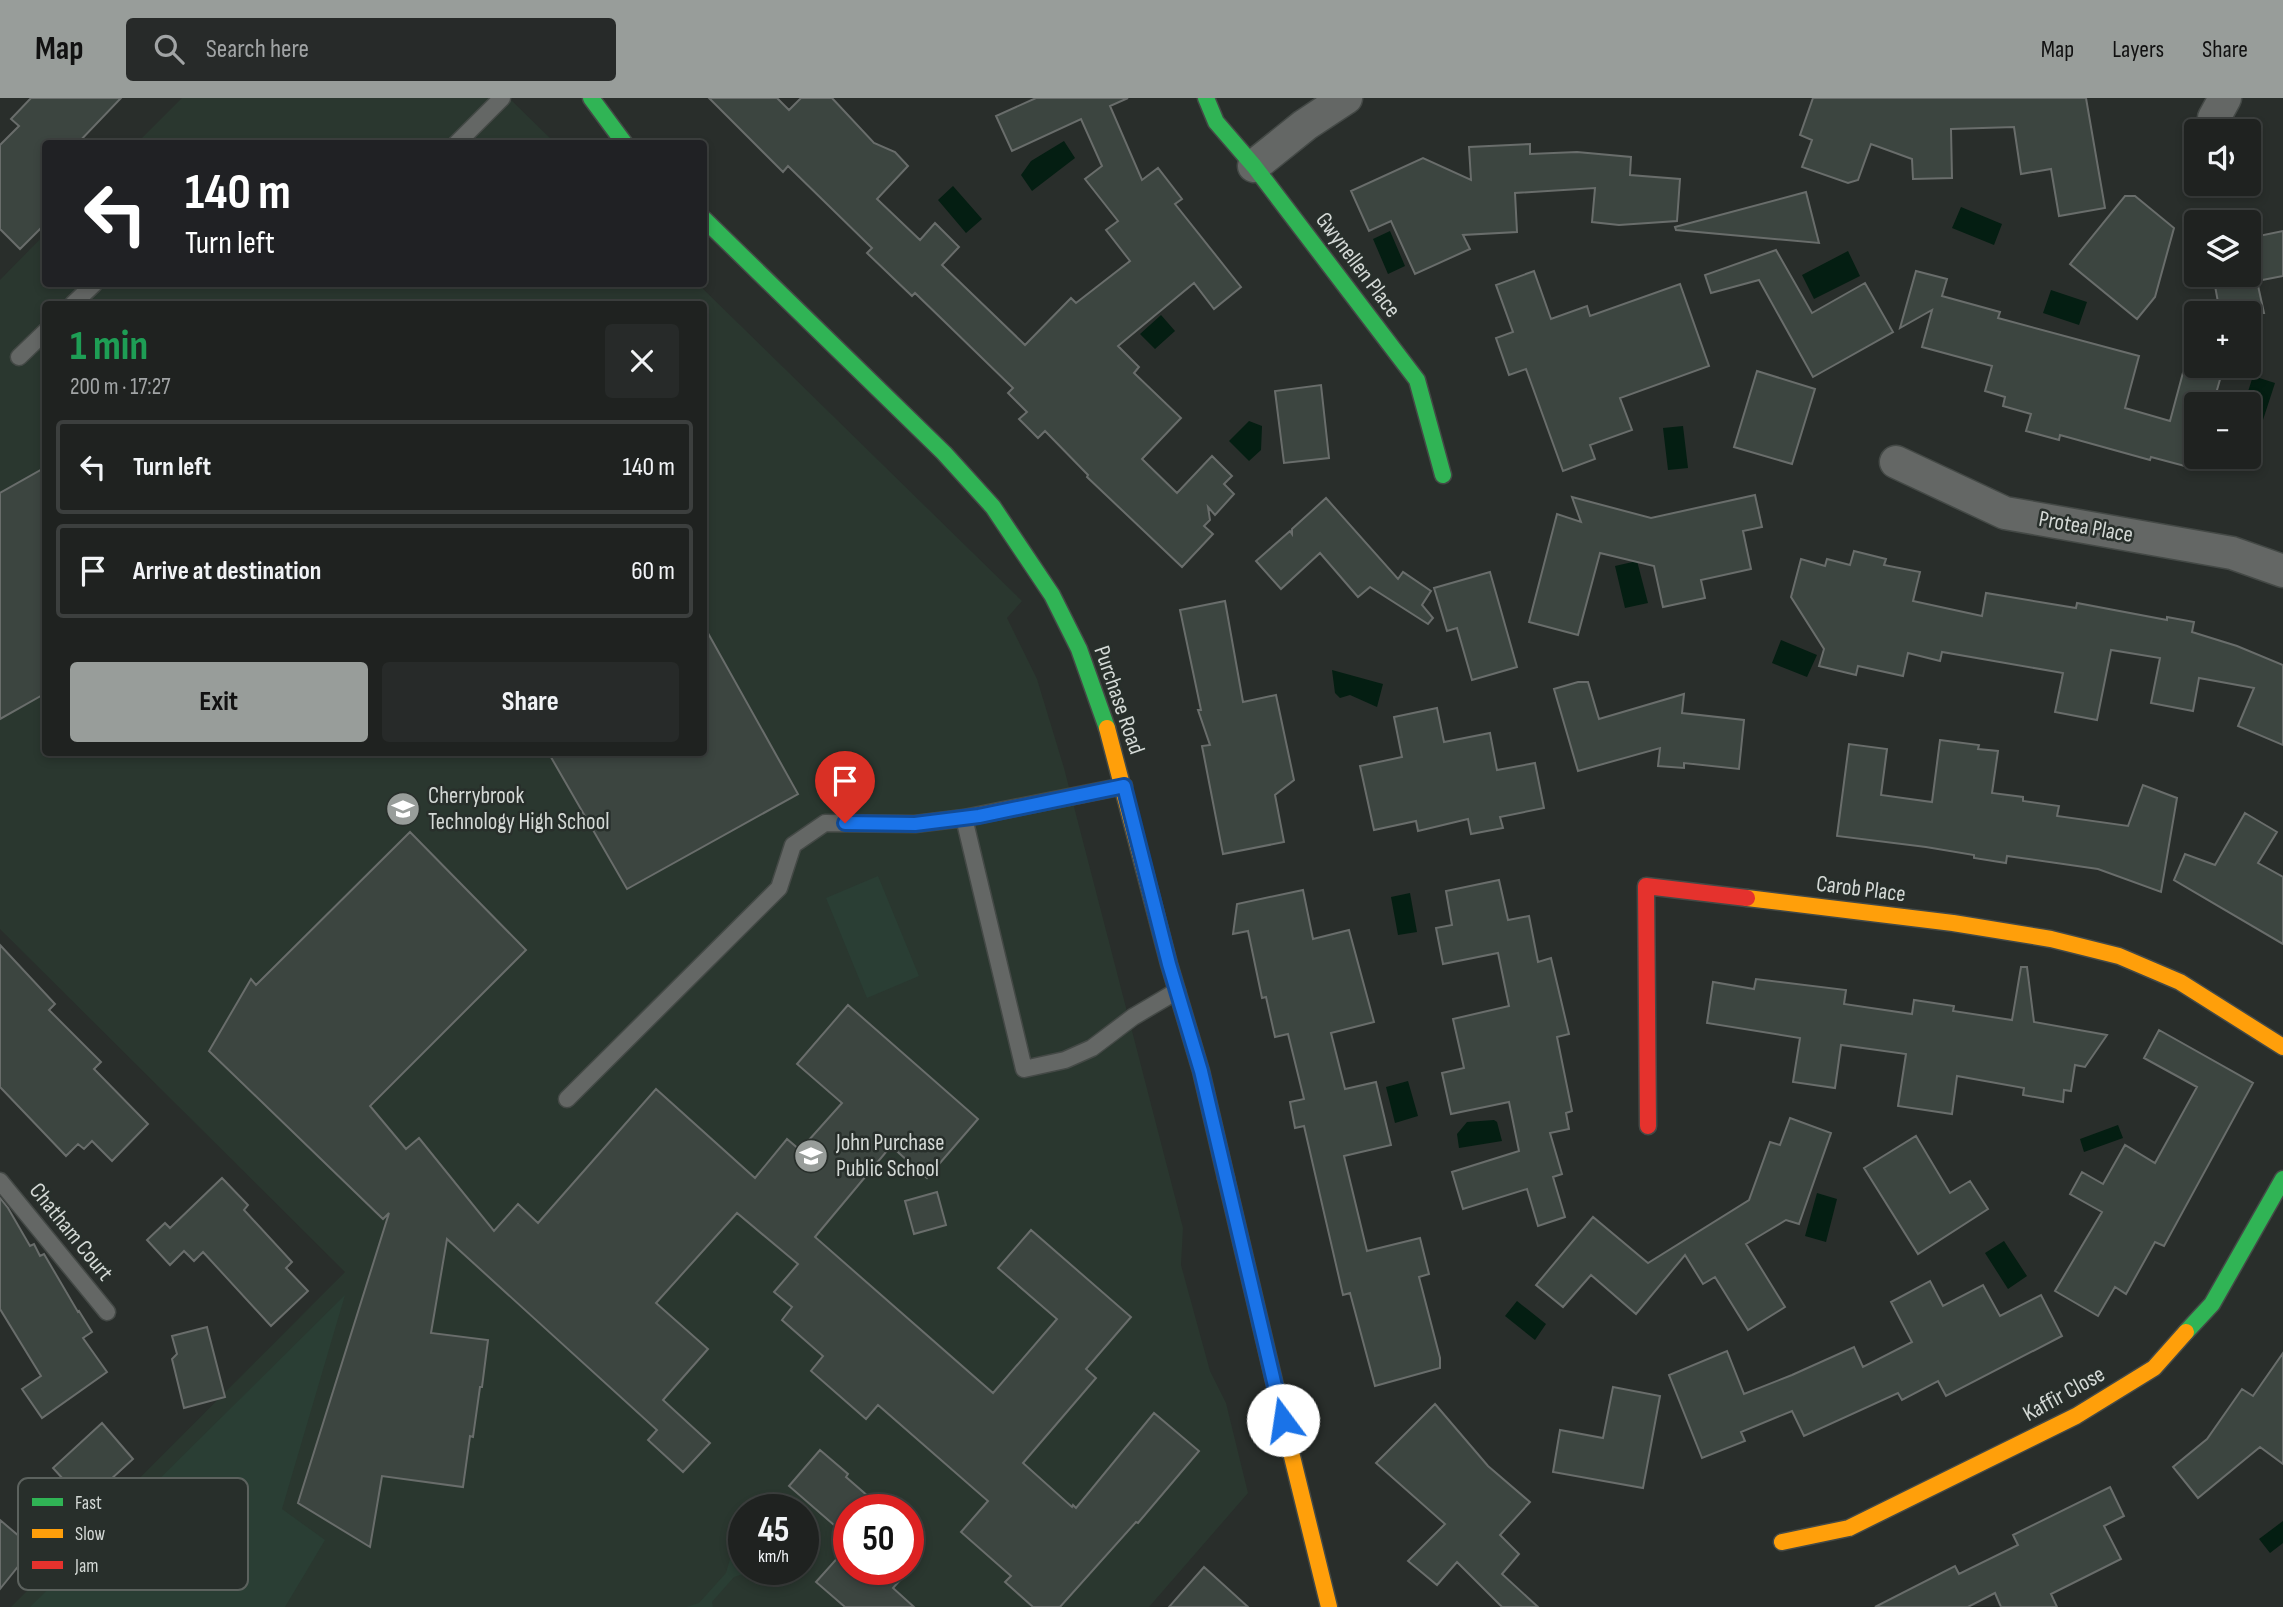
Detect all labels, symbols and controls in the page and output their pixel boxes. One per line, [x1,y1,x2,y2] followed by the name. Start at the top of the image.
[126,18,616,81] search box
[35,29,84,69] text: Map
[150,30,188,68] icon: search
[206,34,309,65] text: Search here
[2041,35,2074,64] text: Map
[2112,35,2164,64] text: Layers
[2202,35,2248,64] text: Share
[2184,119,2261,469] map controls
[2184,119,2261,196] button: sound
[185,164,291,223] text: 140 m
[70,168,161,259] icon: left
[1309,207,1407,323] street label: Gwynellen Place
[2184,210,2261,287] button: layers
[185,224,275,263] text: Turn left
[2184,301,2261,378] button: +
[70,321,148,372] text: 1 min
[605,324,679,398] button: close
[70,373,170,401] text: 200 m · 17:27
[2184,392,2261,469] button: −
[74,448,112,486] icon: left
[133,452,211,483] text: Turn left
[623,452,675,483] text: 140 m
[2037,505,2135,549] street label: Protea Place
[74,552,112,590] icon: arrive
[133,556,321,587] text: Arrive at destination
[631,556,675,587] text: 60 m
[1087,642,1151,758] street label: Purchase Road
[70,662,368,742] button: Exit
[382,662,679,742] button: Share
[815,751,875,823] pin
[826,762,864,800] icon: arrive
[428,782,610,836] place label: Cherrybrook Technology High School
[384,790,422,828] school or university icon: Cherrybrook Technology High School
[1815,870,1907,908] street label: Carob Place
[835,1129,945,1183] place label: John Purchase Public School
[792,1137,830,1175] school or university icon: John Purchase Public School
[23,1177,119,1287] street label: Chatham Court
[2018,1360,2110,1428] street label: Kaffir Close
[1246,1383,1320,1457] position arrow
[18,1478,248,1590] legend
[75,1492,102,1515] text: Fast
[833,1494,924,1585] speed limit sign: 50
[758,1509,789,1552] text: 45
[75,1523,105,1546] text: Slow
[758,1546,789,1567] text: km/h
[74,1555,98,1578] text: Jam

